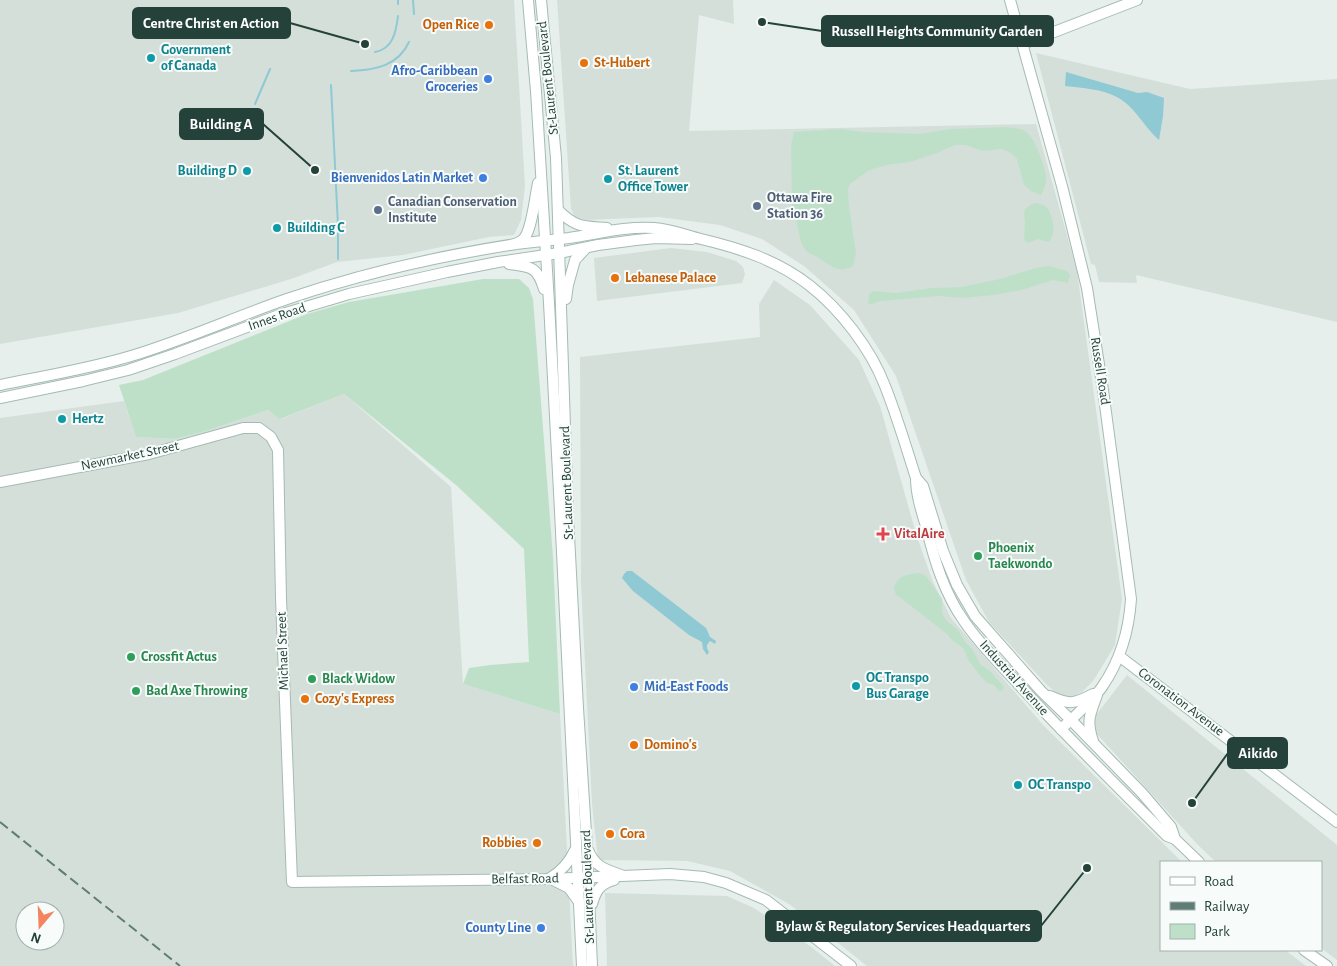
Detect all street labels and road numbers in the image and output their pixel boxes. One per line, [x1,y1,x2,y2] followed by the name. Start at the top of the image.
[535,21,561,135] street label: St-Laurent Boulevard
[246,301,308,333] street label: Innes Road
[1088,336,1112,406] street label: Russell Road
[558,426,576,540] street label: St-Laurent Boulevard
[80,439,181,473] street label: Newmarket Street
[275,611,291,691] street label: Michael Street
[977,638,1051,718] street label: Industrial Avenue
[1135,665,1227,739] street label: Coronation Avenue
[579,830,597,944] street label: St-Laurent Boulevard
[491,871,559,887] street label: Belfast Road

